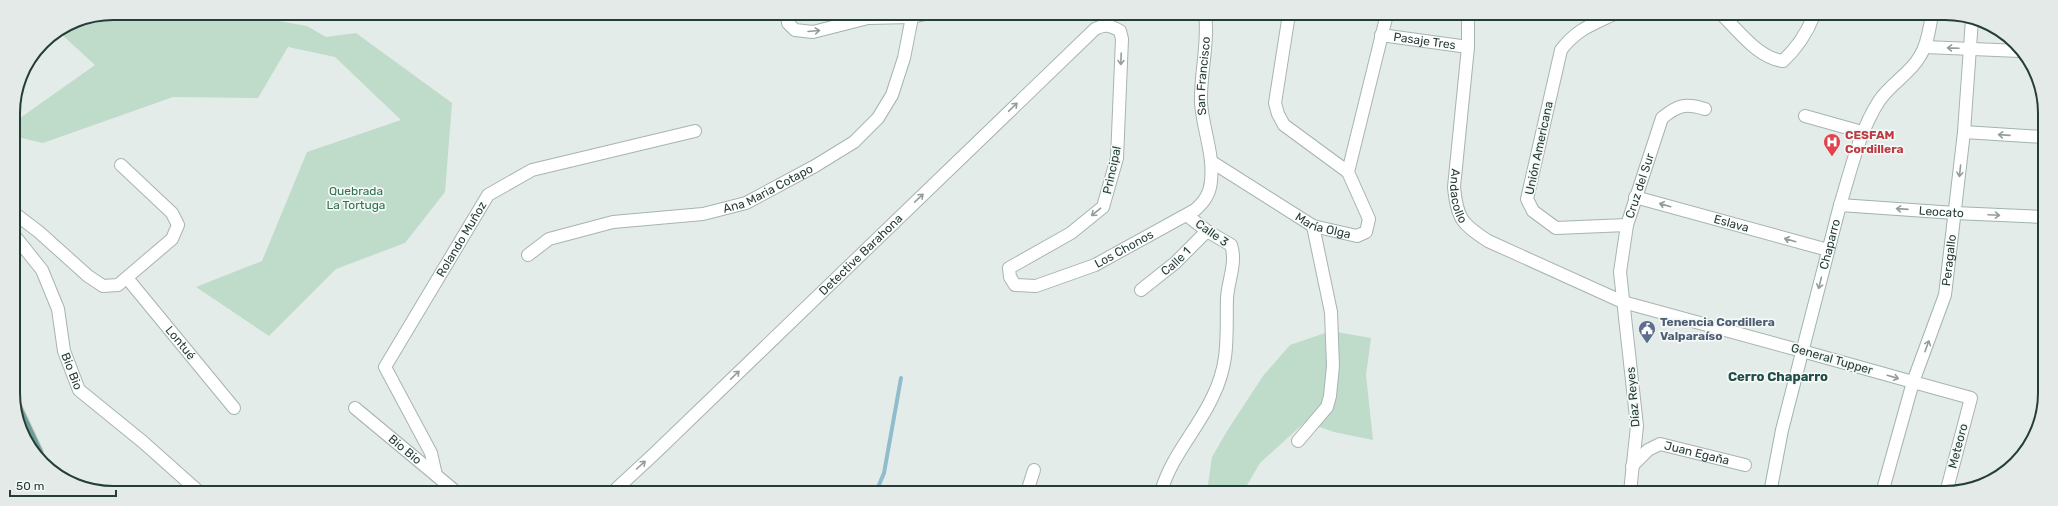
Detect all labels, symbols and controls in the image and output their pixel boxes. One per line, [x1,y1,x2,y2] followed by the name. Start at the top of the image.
[808,27,821,35] one-way arrow
[1393,30,1457,52] street label: Pasaje Tres
[1194,36,1213,116] street label: San Francisco
[1947,44,1960,52] one-way arrow
[1118,52,1125,65] one-way arrow
[1522,100,1556,196] street label: Unión Americana
[1008,103,1018,112] one-way arrow
[1845,128,1904,156] place label: CESFAM Cordillera
[1998,131,2011,138] one-way arrow
[1822,132,1842,157] hospital icon: CESFAM Cordillera
[1100,145,1124,195] street label: Principal
[1623,151,1657,220] street label: Cruz del Sur
[721,161,815,216] street label: Ana Maria Cotapo
[1956,164,1964,177] one-way arrow
[1447,168,1470,226] street label: Andacollo
[327,184,385,212] park label: Quebrada La Tortuga
[914,193,925,202] one-way arrow
[434,199,489,280] street label: Rolando Muñoz
[1659,201,1672,208] one-way arrow
[1918,203,1964,220] street label: Leocato
[1896,206,1909,213] one-way arrow
[1091,208,1102,216] one-way arrow
[1293,210,1352,241] street label: María Olga
[816,211,905,298] street label: Detective Barahona
[1987,211,2000,218] one-way arrow
[1712,212,1751,235] street label: Eslava
[1193,217,1231,249] street label: Calle 3
[1817,217,1843,271] street label: Chaparro
[1092,227,1156,271] street label: Los Chonos
[1939,233,1959,287] street label: Peragallo
[1784,236,1797,243] one-way arrow
[1158,244,1194,278] street label: Calle 1
[1815,276,1823,289] one-way arrow
[1660,315,1775,343] place label: Tenencia Cordillera Valparaíso
[1637,319,1657,344] public building icon: Tenencia Cordillera Valparaíso
[162,323,198,363] street label: Lontué
[1923,340,1931,352] one-way arrow
[1790,341,1875,377] street label: General Tupper
[58,351,85,392] street label: Bio Bio
[1623,366,1643,428] street label: Díaz Reyes
[1728,369,1828,384] district label: Cerro Chaparro
[730,370,740,380] one-way arrow
[1887,374,1900,381] one-way arrow
[1945,422,1971,470] street label: Meteoro
[386,432,424,467] street label: Bio Bio
[1663,438,1731,468] street label: Juan Egaña
[636,461,647,470] one-way arrow
[10,472,116,498] scale bar
[16,479,44,493] text: 50 m

